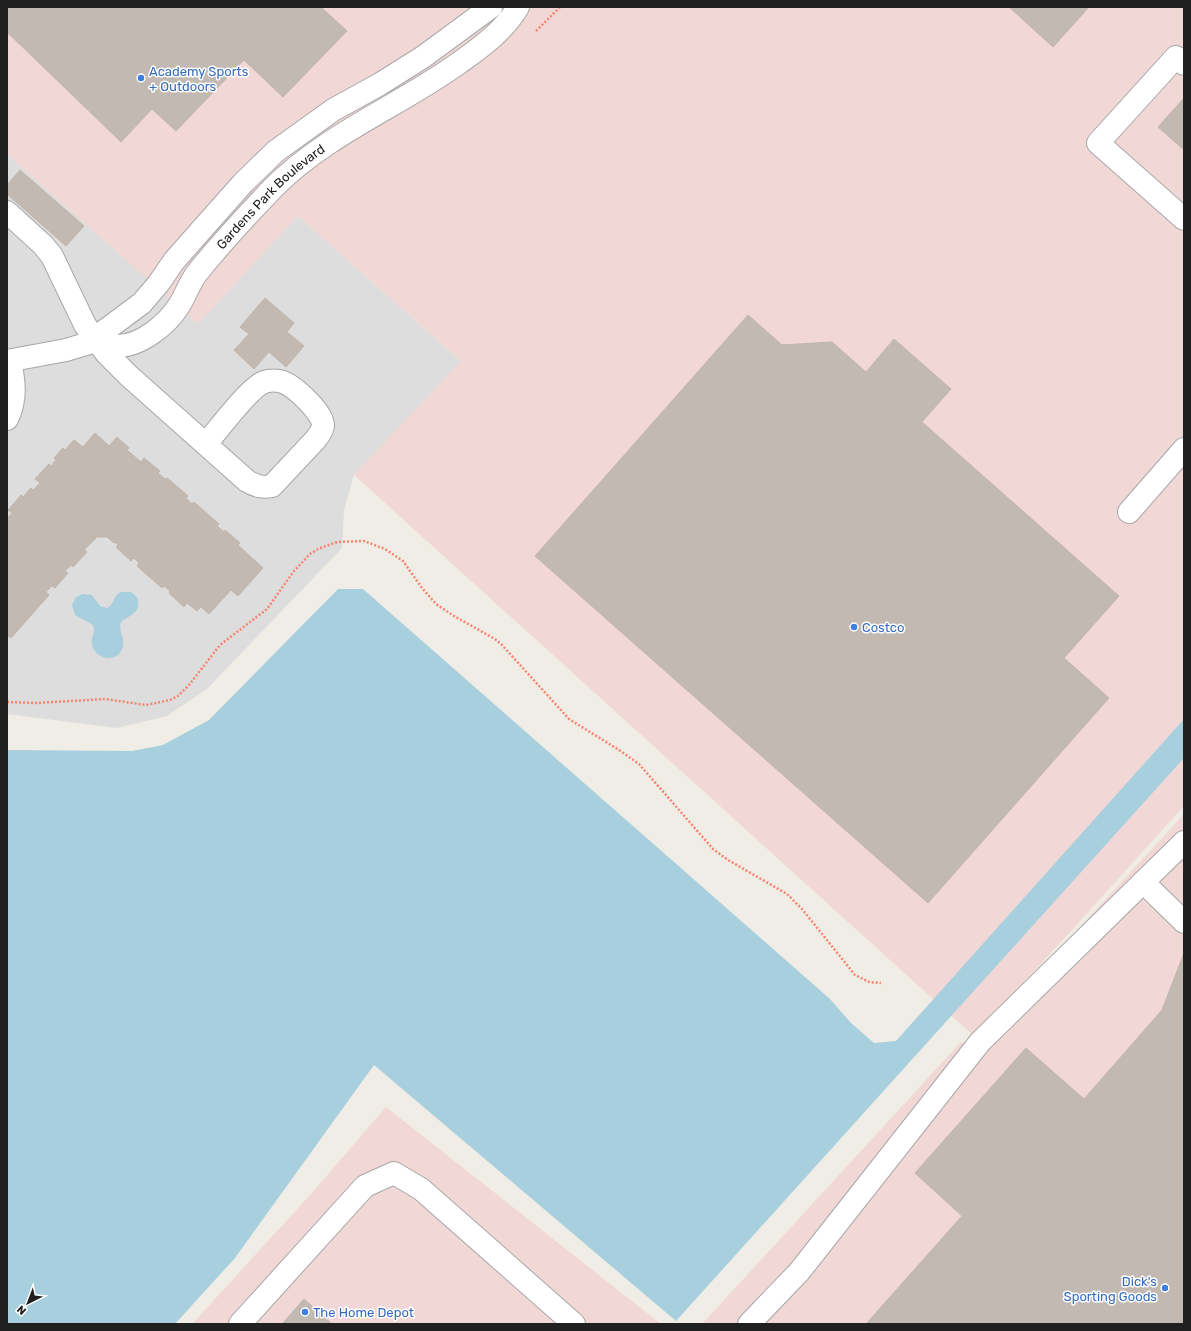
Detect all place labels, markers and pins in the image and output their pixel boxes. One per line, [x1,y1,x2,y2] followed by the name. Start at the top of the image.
[149,64,249,94] place label: Academy Sports + Outdoors
[136,73,146,83] marker: Academy Sports + Outdoors
[862,620,904,635] place label: Costco
[849,622,859,632] marker: Costco
[1064,1274,1157,1305] place label: Dick's Sporting Goods
[1160,1283,1170,1293] marker: Dick's Sporting Goods
[313,1305,414,1320] place label: The Home Depot
[300,1307,310,1317] marker: The Home Depot

